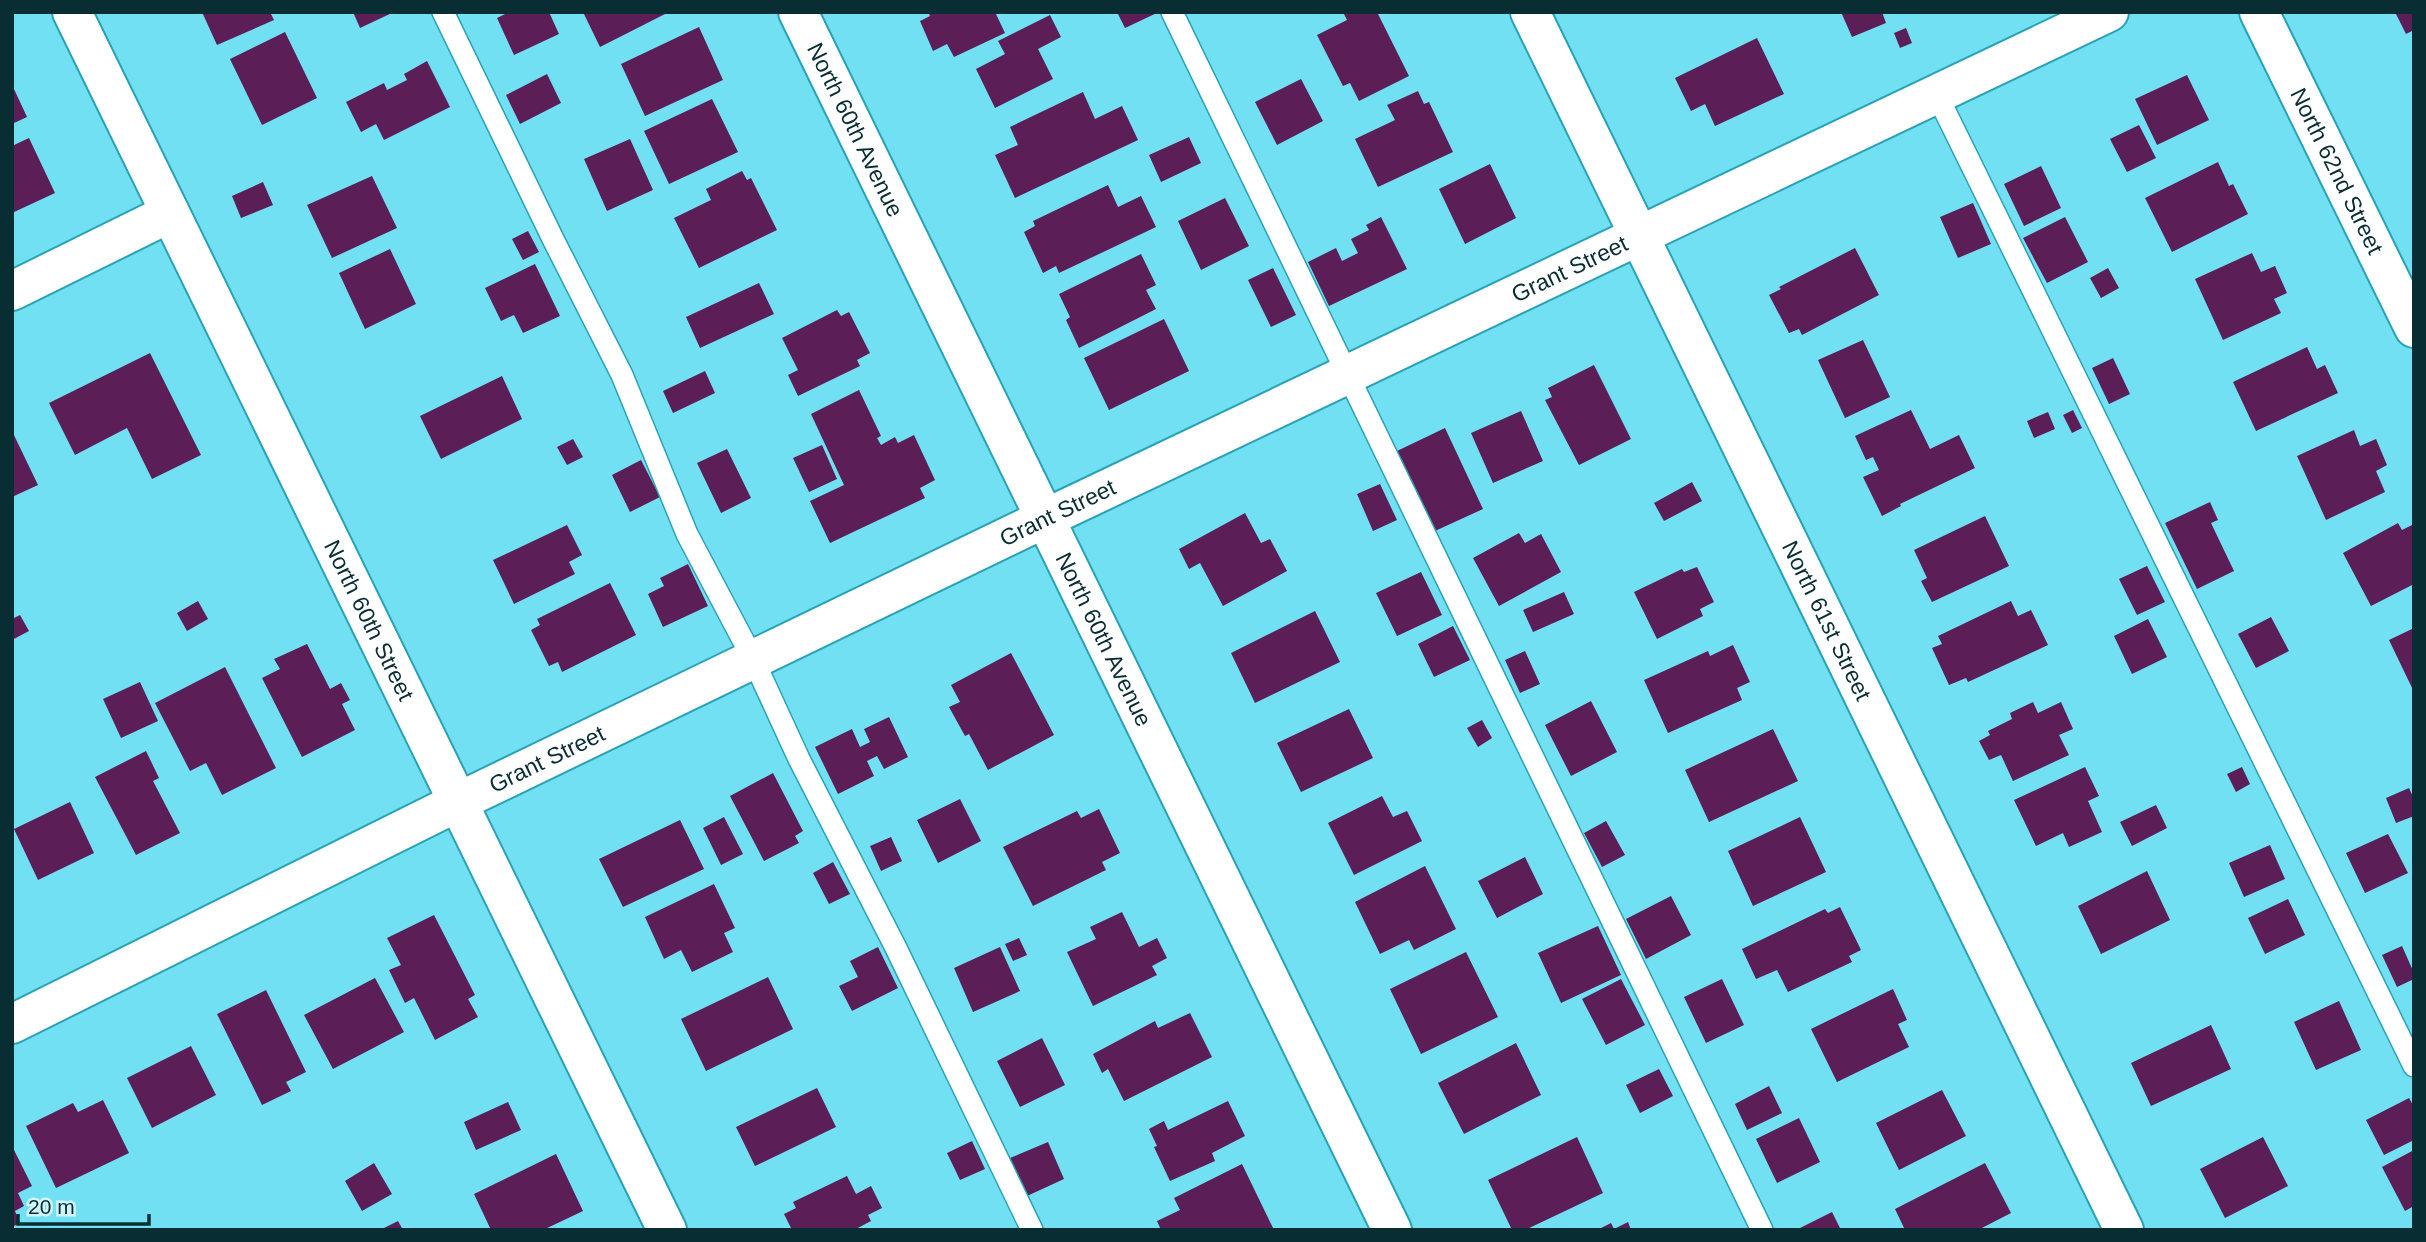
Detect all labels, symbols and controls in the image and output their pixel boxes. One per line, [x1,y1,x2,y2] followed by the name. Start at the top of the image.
[802,39,909,221] street label: North 60th Avenue
[2285,84,2389,259] street label: North 62nd Street
[1507,230,1632,307] street label: Grant Street
[995,474,1120,551] street label: Grant Street
[319,536,420,705] street label: North 60th Street
[1777,537,1877,705] street label: North 61st Street
[1051,548,1157,731] street label: North 60th Avenue
[485,720,610,798] street label: Grant Street
[18,1182,149,1226] scale bar
[28,1195,75,1218] text: 20 m

